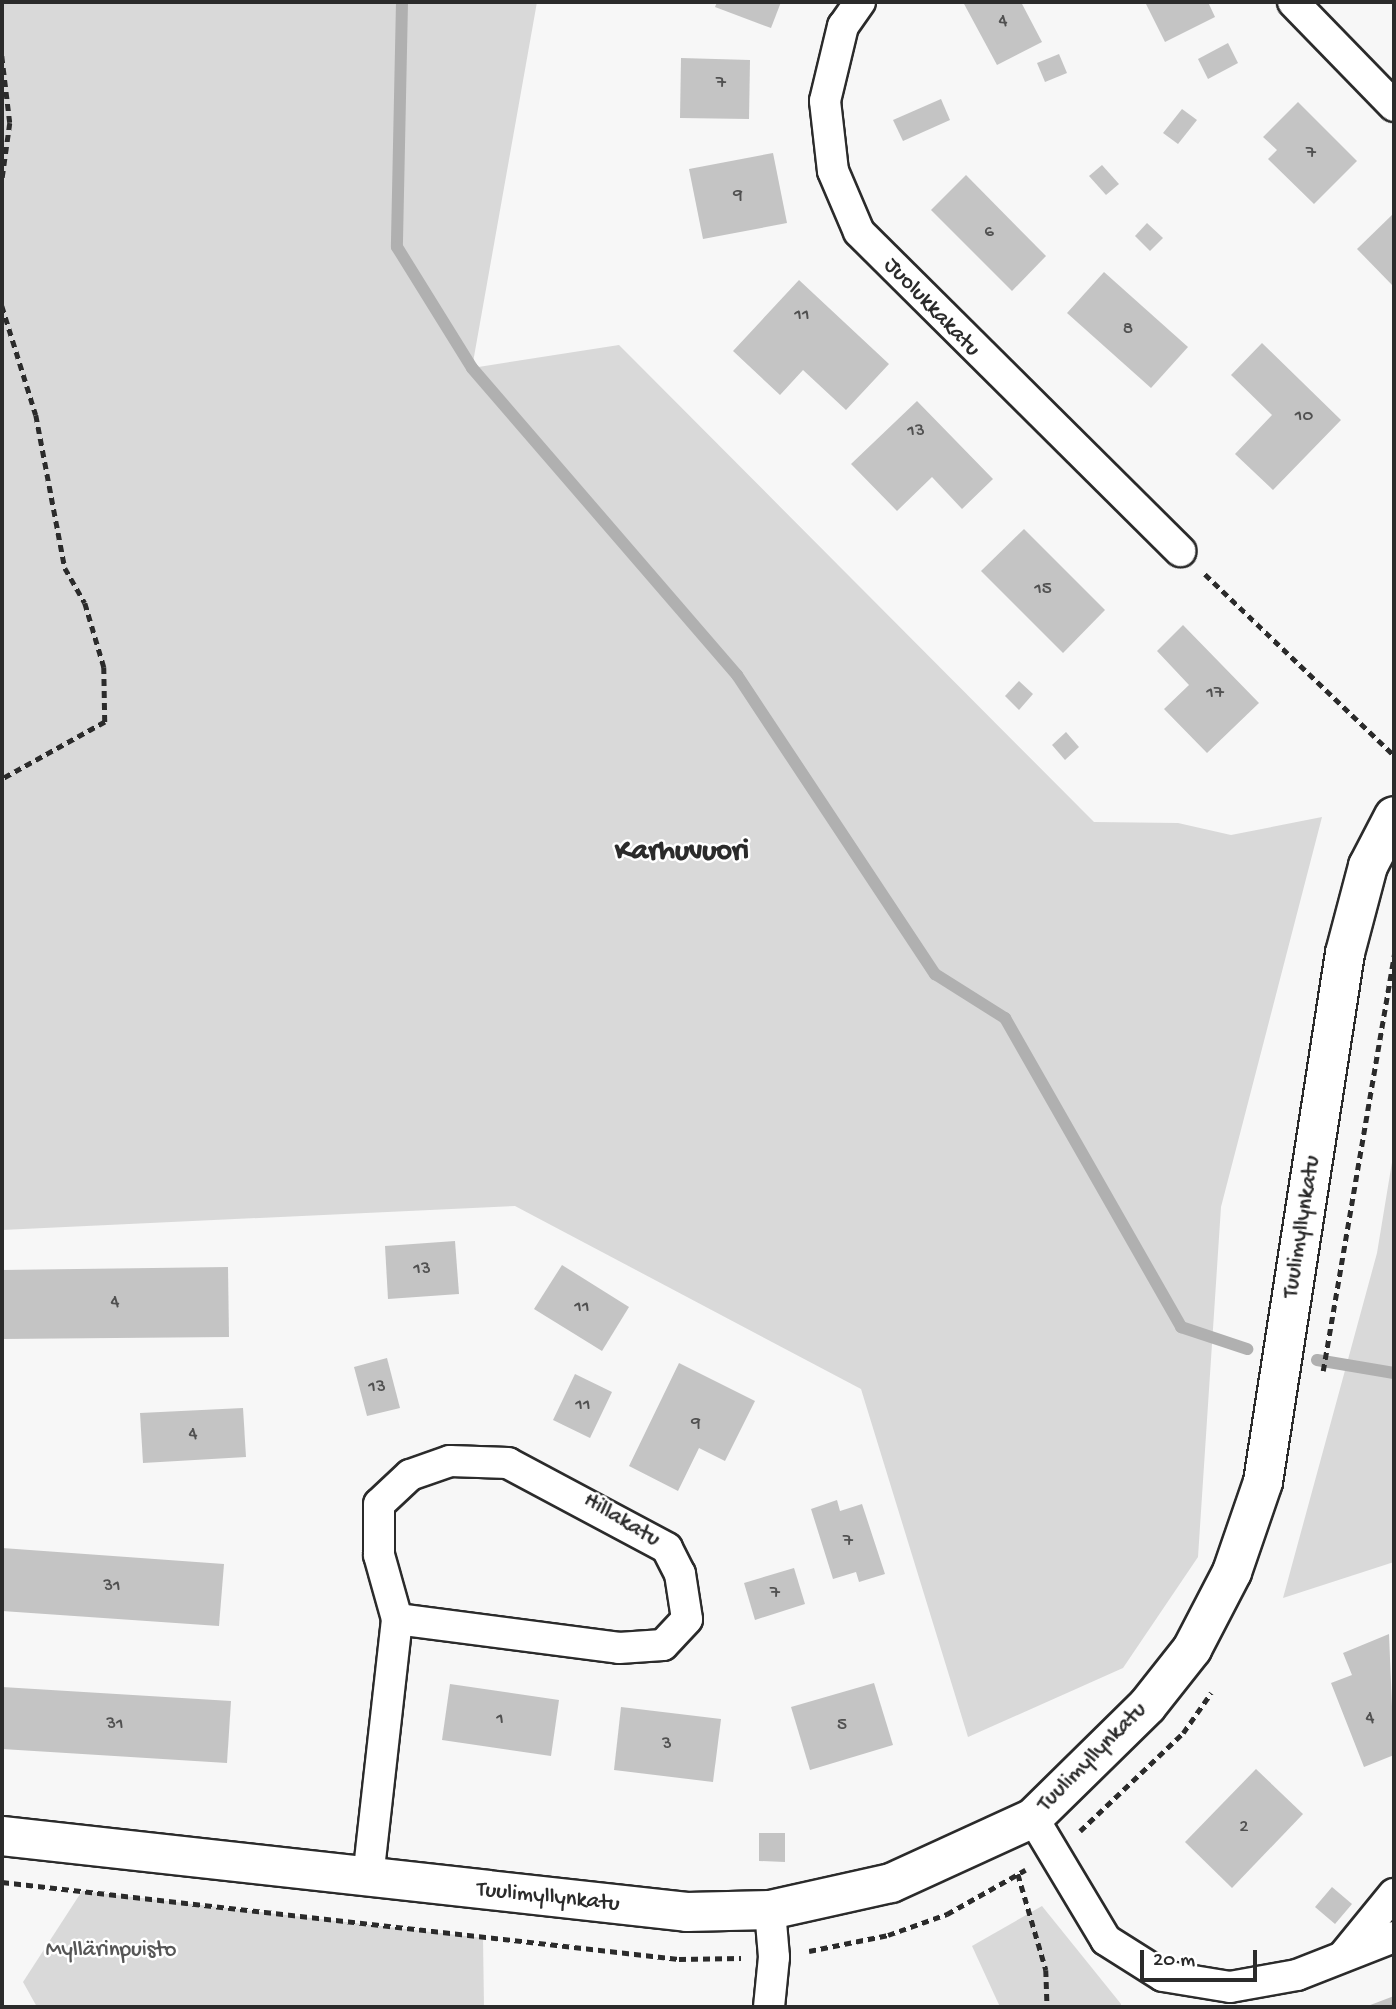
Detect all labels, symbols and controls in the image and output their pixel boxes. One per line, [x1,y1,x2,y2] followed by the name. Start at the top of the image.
[999,11,1007,33] house number: 4
[716,73,726,95] house number: 7
[1306,143,1316,165] house number: 7
[733,185,743,207] house number: 9
[984,222,994,244] house number: 6
[877,253,985,363] street label: Juolukkakatu
[794,305,810,327] house number: 11
[1123,319,1133,341] house number: 8
[1295,406,1313,428] house number: 10
[907,421,925,443] house number: 13
[1034,579,1052,601] house number: 15
[1206,683,1224,705] house number: 17
[615,835,749,871] district label: Karhuvuori
[1278,1154,1328,1300] street label: Tuulimyllynkatu
[413,1259,431,1281] house number: 13
[111,1292,119,1314] house number: 4
[574,1297,590,1319] house number: 11
[368,1377,386,1399] house number: 13
[575,1395,591,1417] house number: 11
[691,1413,701,1435] house number: 9
[189,1424,197,1446] house number: 4
[578,1487,664,1555] street label: Hillakatu
[843,1531,853,1553] house number: 7
[103,1576,121,1598] house number: 31
[770,1583,780,1605] house number: 7
[1032,1697,1154,1819] street label: Tuulimyllynkatu
[1366,1708,1374,1730] house number: 4
[496,1709,504,1731] house number: 1
[106,1714,124,1736] house number: 31
[837,1715,847,1737] house number: 5
[662,1734,672,1756] house number: 3
[1239,1817,1249,1839] house number: 2
[475,1877,621,1919] street label: Tuulimyllynkatu
[1144,1936,1261,1980] scale bar
[45,1937,177,1965] park label: Myllärinpuisto
[1153,1949,1195,1974] text: 20 m

